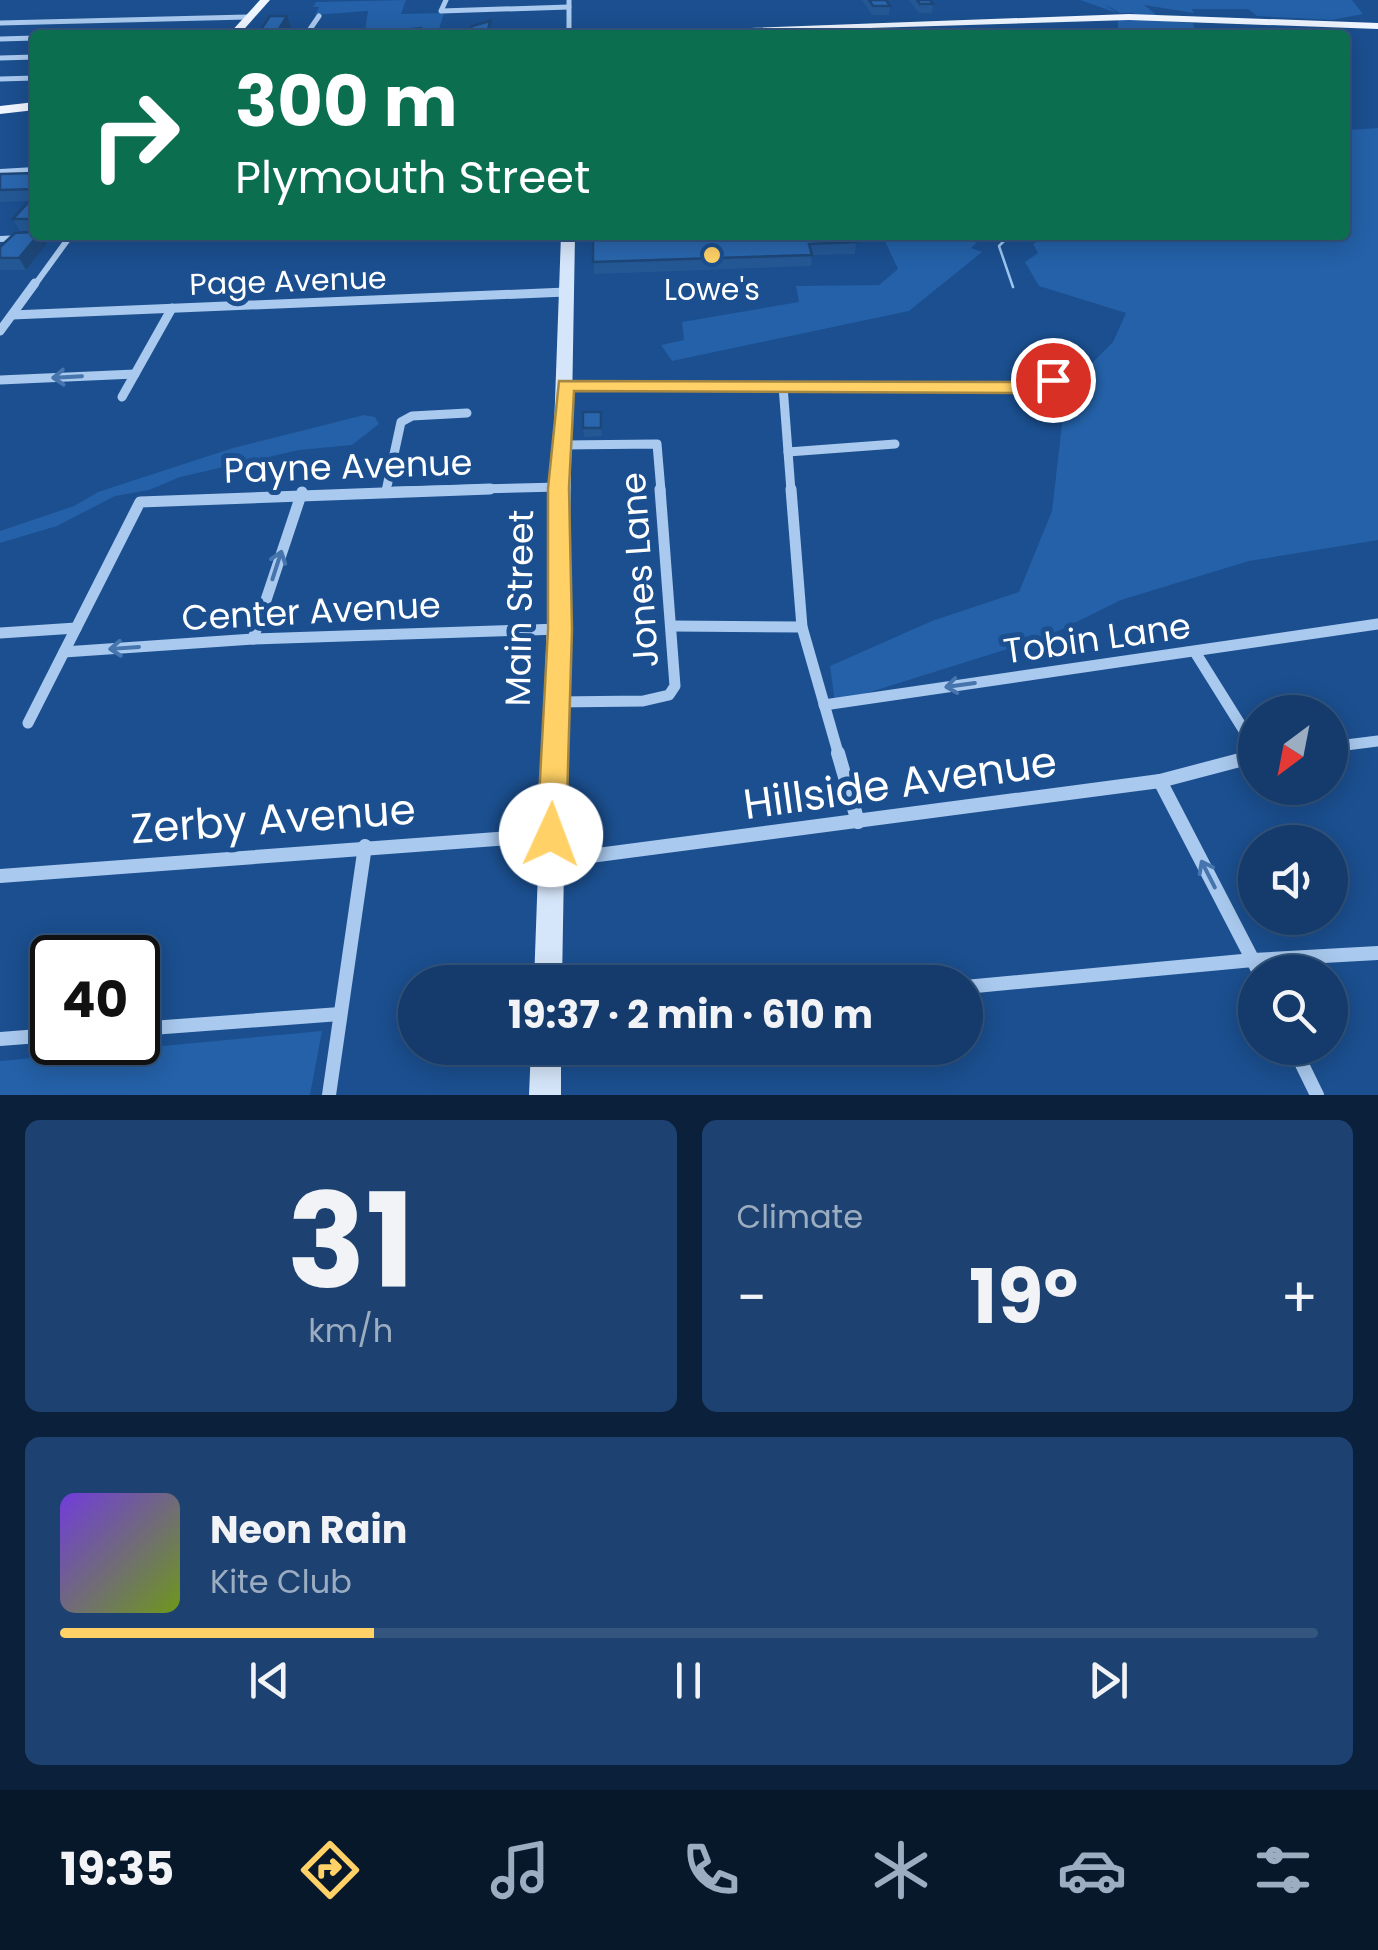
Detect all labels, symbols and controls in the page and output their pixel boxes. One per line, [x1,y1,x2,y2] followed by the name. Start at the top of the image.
[235,52,458,151] text: 300 m
[70,70,200,200] icon: right
[235,146,590,209] text: Plymouth Street
[701,244,723,266] marker: Lowe's
[189,256,387,306] street label: Page Avenue
[664,268,760,311] place label: Lowe's
[1011,338,1096,423] pin
[1026,353,1081,408] icon: arrive
[52,368,84,387] one-way arrow
[223,437,473,495] street label: Payne Avenue
[608,471,670,669] street label: Jones Lane
[493,509,545,707] street label: Main Street
[270,550,288,582] one-way arrow
[180,580,442,642] street label: Center Avenue
[1000,601,1194,675] street label: Tobin Lane
[108,638,140,657] one-way arrow
[945,677,977,695] one-way arrow
[1238,695,1348,805] north arrow
[1238,695,1348,1065] map controls
[740,732,1060,834] street label: Hillside Avenue
[129,780,417,858] street label: Zerby Avenue
[499,783,603,887] position arrow
[1238,825,1348,935] button: sound
[1198,859,1217,889] one-way arrow
[30,935,160,1065] speed limit sign: 40
[1238,955,1348,1065] button: search
[508,988,873,1041] text: 19:37 · 2 min · 610 m
[287,1150,415,1333] text: 31
[737,1194,863,1239] text: Climate
[969,1244,1078,1349] text: 19°
[737,1259,767,1336] text: −
[1280,1259,1318,1336] text: +
[308,1308,393,1353] text: km/h
[210,1503,407,1556] text: Neon Rain
[210,1559,352,1604] text: Kite Club
[242,1653,297,1708] icon: previous
[661,1653,716,1708] icon: pause
[1081,1653,1136,1708] icon: next
[295,1835,365,1905] icon: directions
[485,1835,555,1905] icon: music
[676,1835,746,1905] icon: phone
[866,1835,936,1905] icon: climate
[1057,1835,1127,1905] icon: car
[1248,1835,1318,1905] icon: filters
[60,1838,174,1901] text: 19:35

